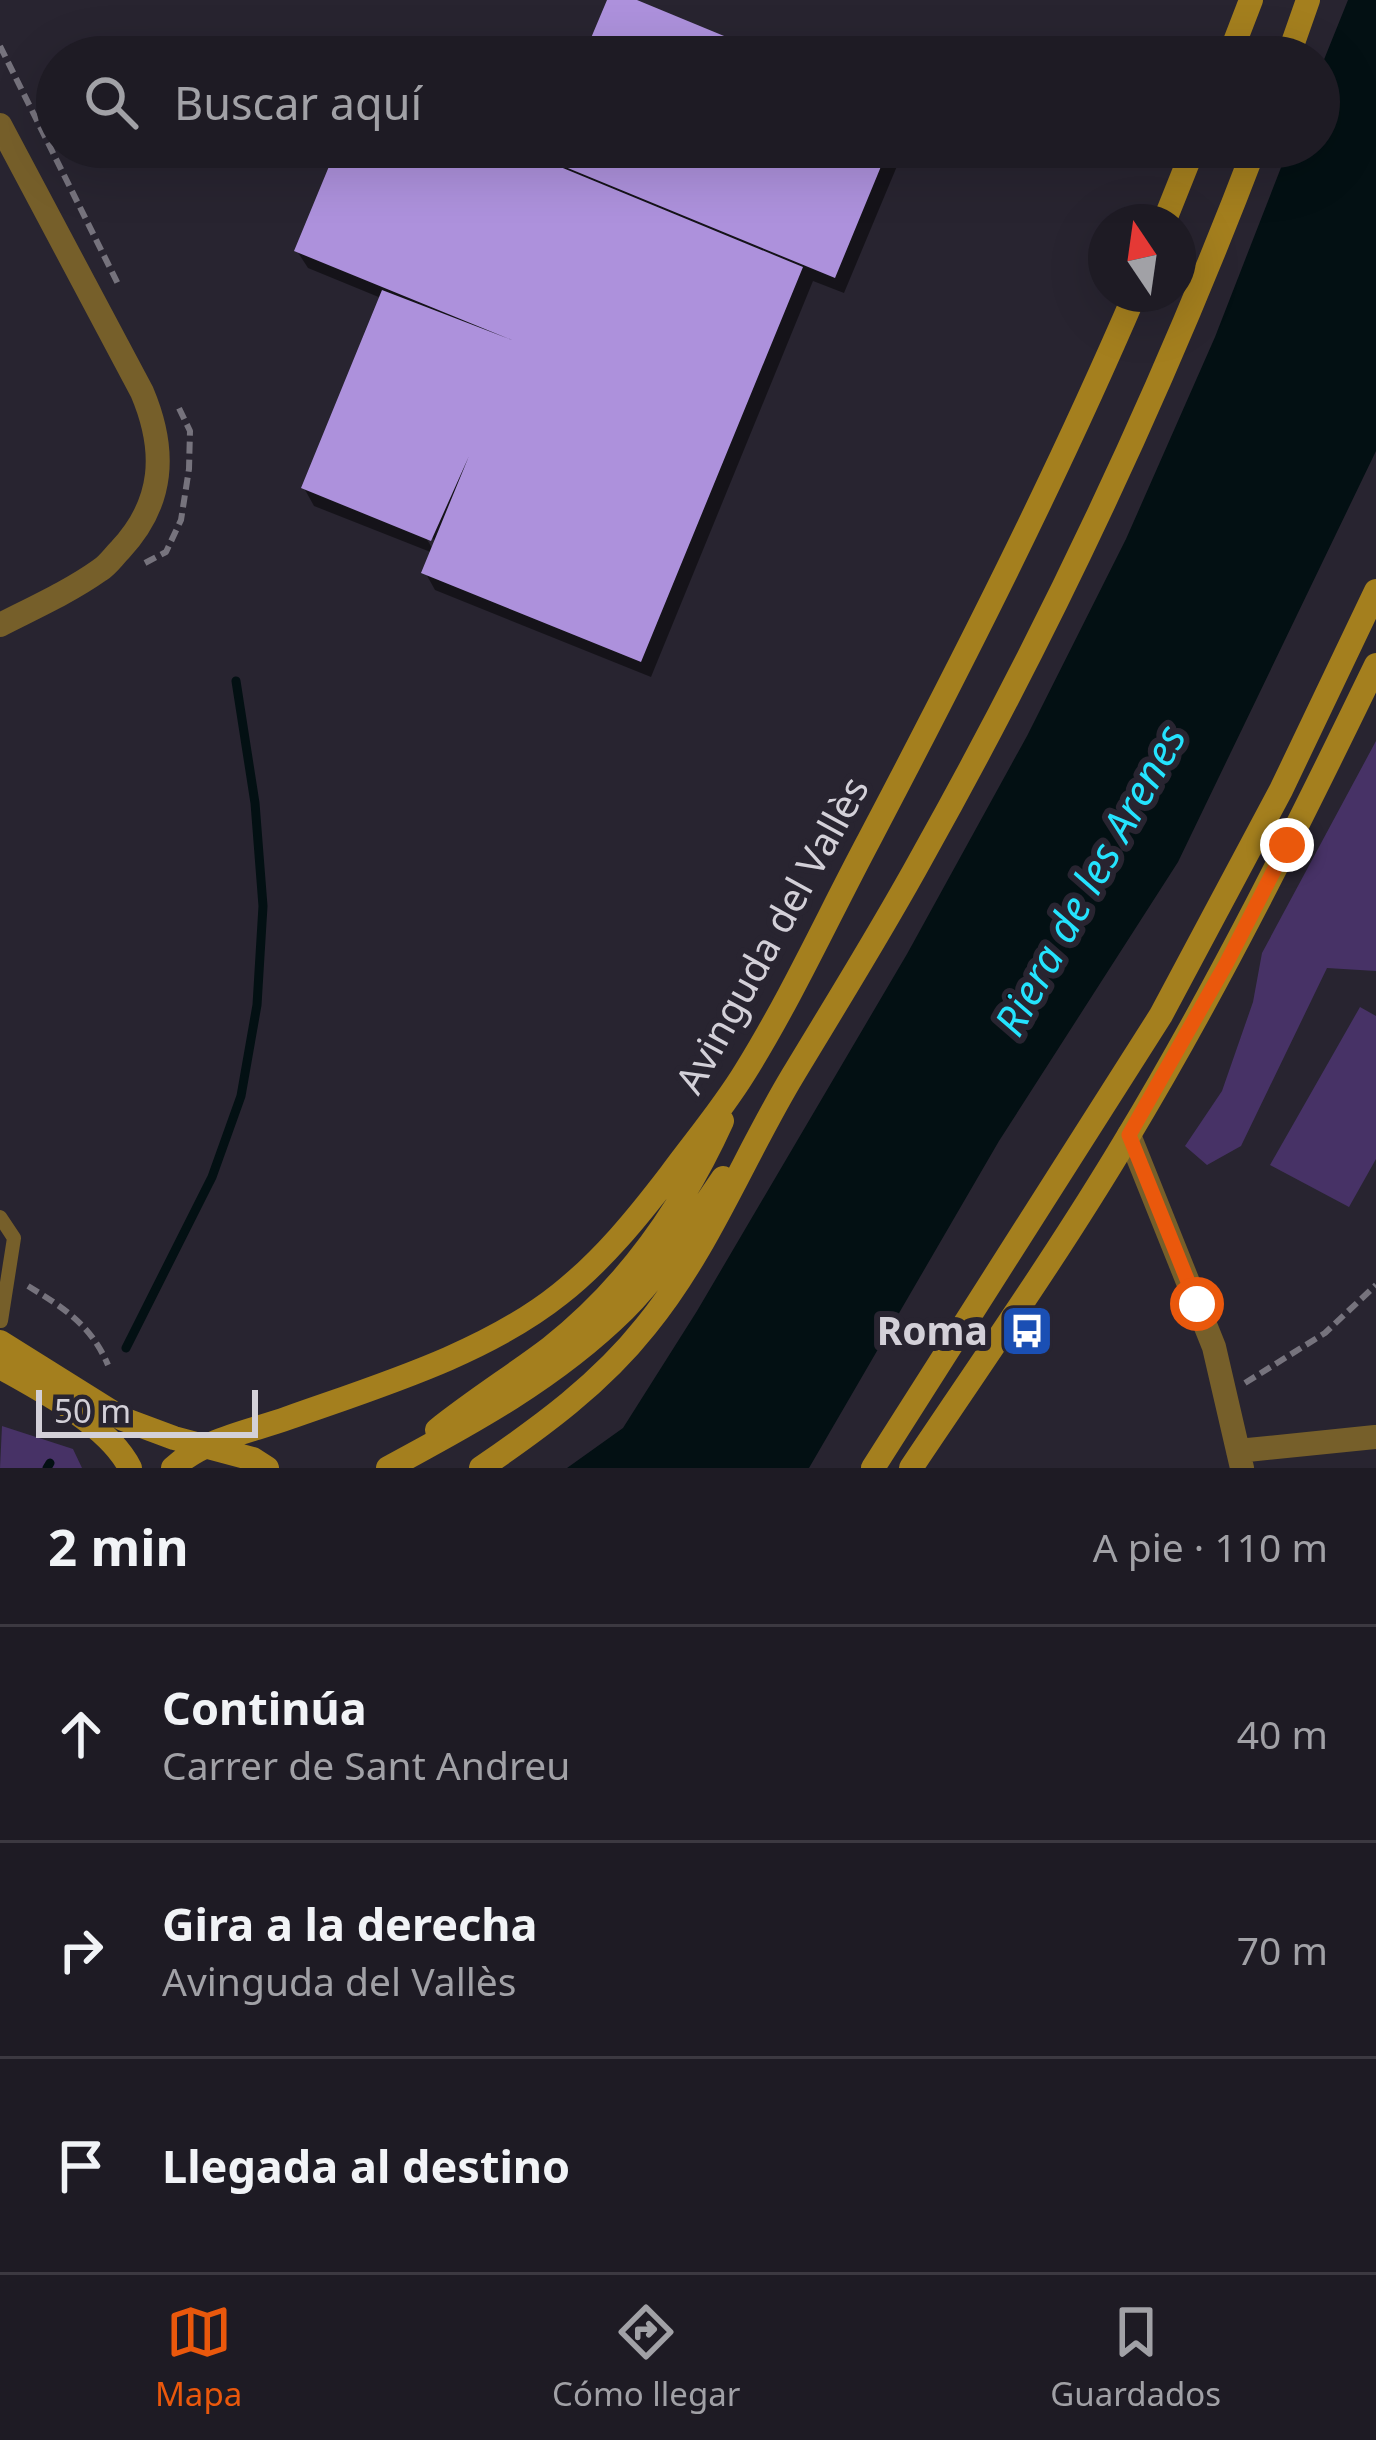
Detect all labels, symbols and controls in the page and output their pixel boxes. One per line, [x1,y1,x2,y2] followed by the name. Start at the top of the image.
[36,36,1340,168] search box
[78,69,144,135] icon: search
[174,72,422,133] text: Buscar aquí
[1088,204,1196,312] north arrow
[980,714,1198,1045] water label: Riera de les Arenes
[662,766,880,1102] street label: Avinguda del Vallès
[1260,818,1314,872] route end
[1170,1277,1224,1331] route start
[877,1303,988,1356] place label: Roma
[999,1303,1055,1359] bus stop icon: Roma
[36,1384,258,1437] scale bar
[54,1388,131,1433] text: 50 m
[48,1511,189,1581] text: 2 min
[1093,1520,1328,1573] text: A pie · 110 m
[162,1677,367,1738] text: Continúa
[48,1701,114,1767] icon: ahead
[1237,1707,1328,1760] text: 40 m
[162,1738,570,1791] text: Carrer de Sant Andreu
[162,1893,537,1954] text: Gira a la derecha
[48,1917,114,1983] icon: right
[1237,1923,1328,1976] text: 70 m
[162,1954,516,2007] text: Avinguda del Vallès
[48,2133,114,2199] icon: arrive
[162,2135,570,2196] text: Llegada al destino
[155,2299,242,2416] tab: Mapa
[552,2299,740,2416] tab: Cómo llegar
[1050,2299,1221,2416] tab: Guardados

